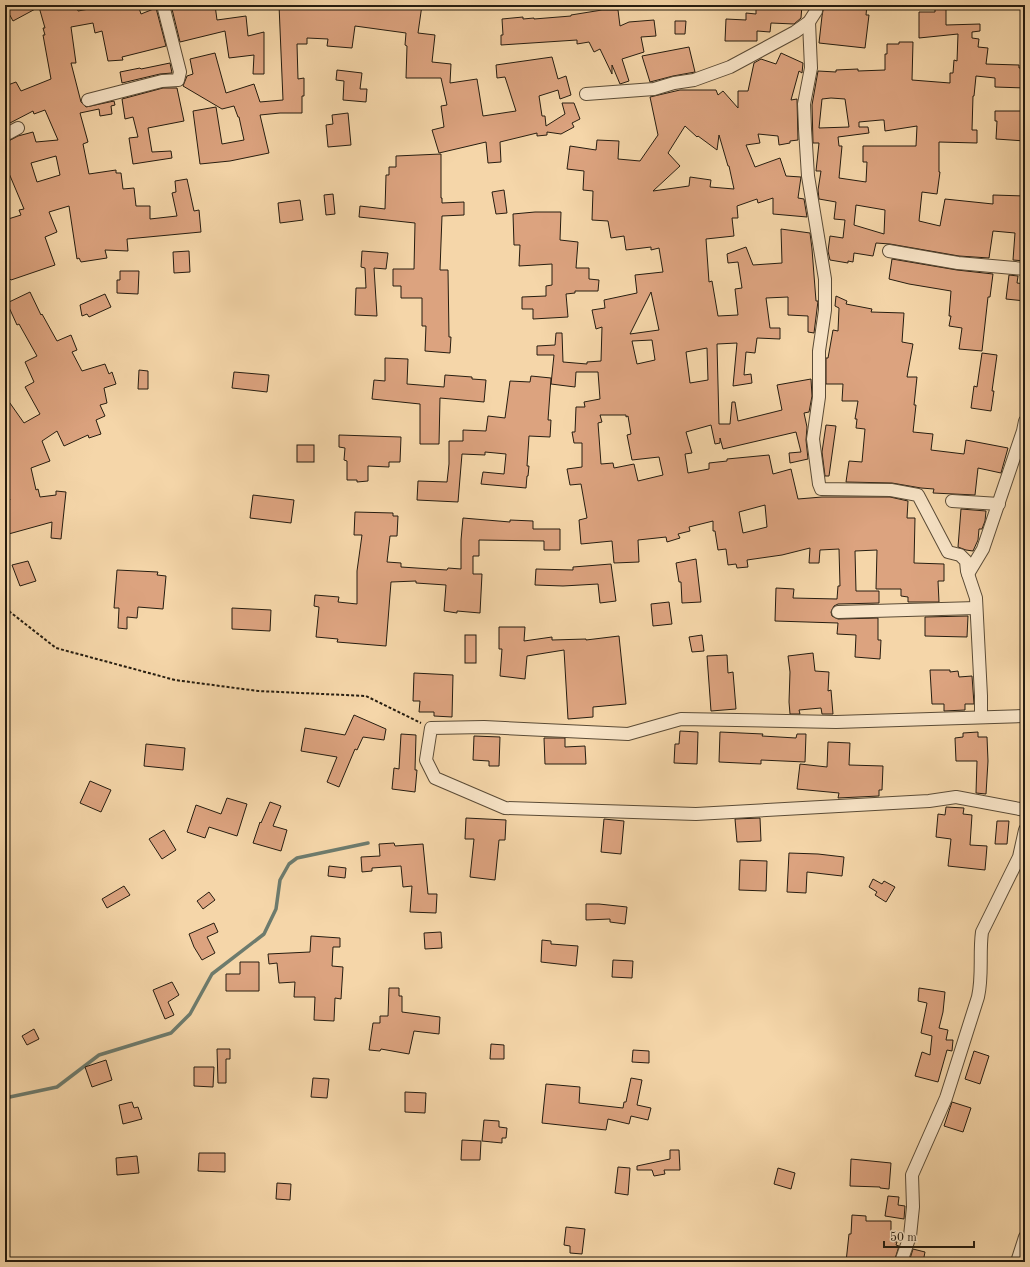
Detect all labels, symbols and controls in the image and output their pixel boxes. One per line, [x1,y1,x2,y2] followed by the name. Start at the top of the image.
[884,1223,974,1249] scale bar
[890,1231,917,1244] text: 50 m

